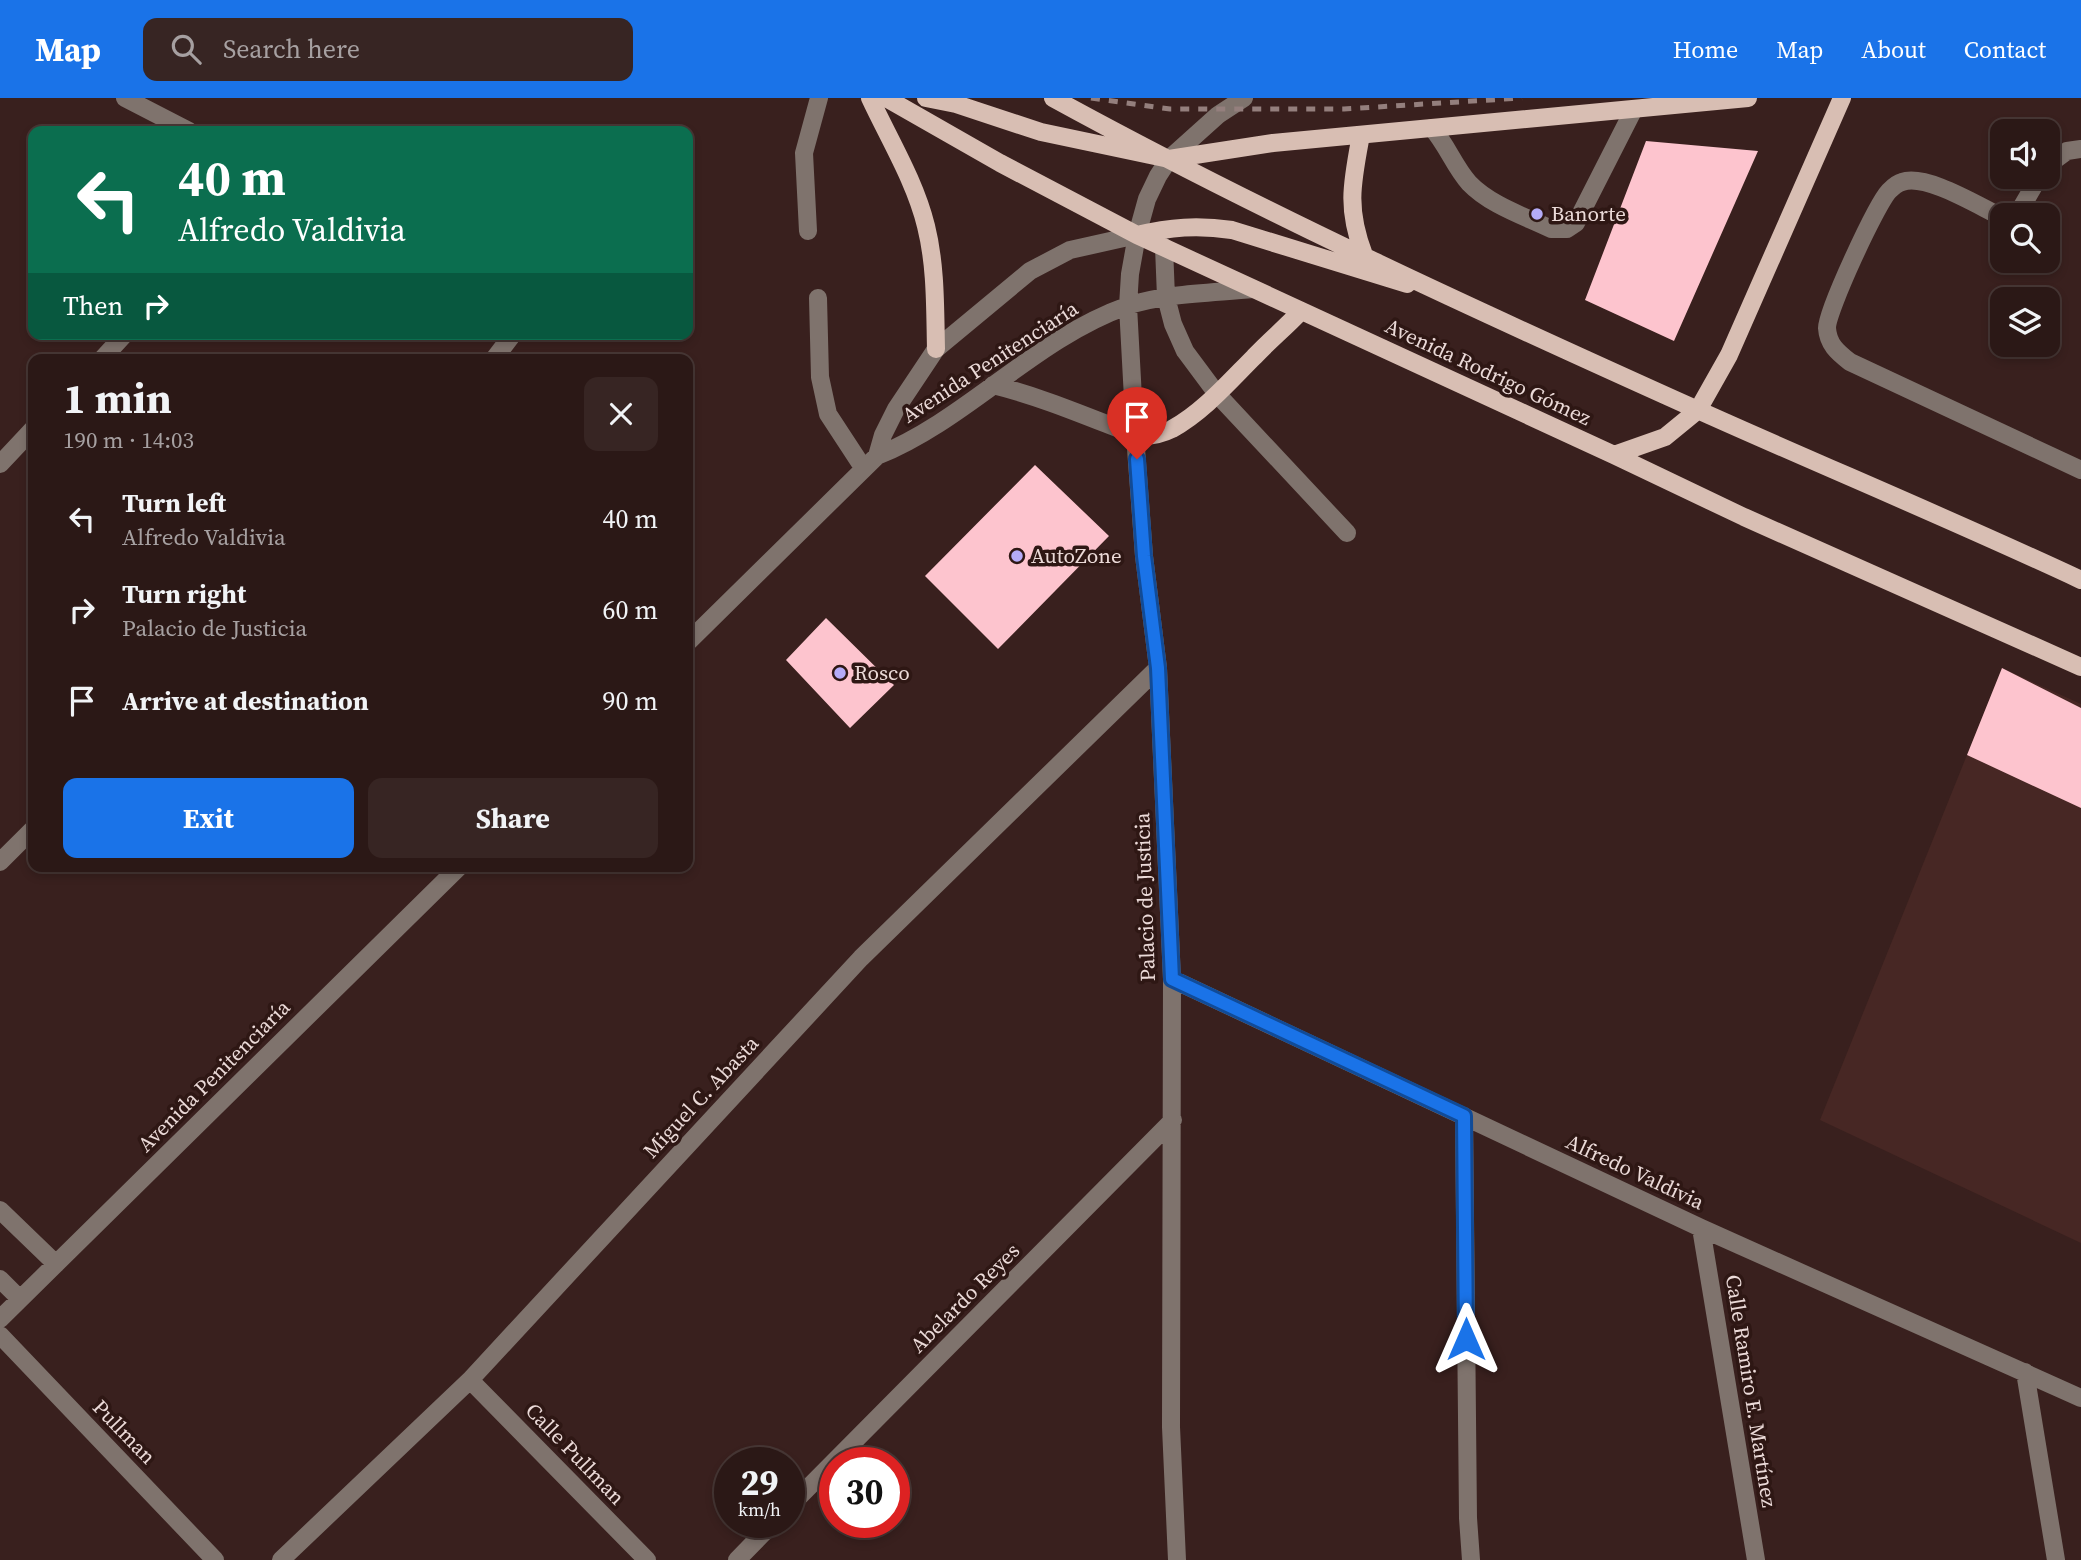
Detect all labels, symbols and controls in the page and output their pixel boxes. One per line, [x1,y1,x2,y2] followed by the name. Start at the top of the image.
[143,18,633,81] search box
[35,27,101,72] text: Map
[167,30,205,68] icon: search
[223,31,360,67] text: Search here
[1673,33,1738,66] text: Home
[1776,33,1823,66] text: Map
[1861,33,1926,66] text: About
[1964,33,2046,66] text: Contact
[1990,119,2060,357] map controls
[1990,119,2060,189] button: sound
[178,144,286,211] text: 40 m
[63,154,154,245] icon: left
[1551,199,1626,228] place label: Banorte
[1990,203,2060,273] button: search
[1529,206,1545,222] marker: Banorte
[178,208,406,252] text: Alfredo Valdivia
[137,287,175,325] icon: right
[1990,287,2060,357] button: layers
[63,288,123,324] text: Then
[896,294,1084,429] street label: Avenida Penitenciaría
[1381,311,1596,432] street label: Avenida Rodrigo Gómez
[63,369,172,427] text: 1 min
[584,377,658,451] button: close
[1107,387,1167,459] pin
[1118,398,1156,436] icon: arrive
[63,424,194,456] text: 190 m · 14:03
[122,485,226,521] text: Turn left
[63,500,101,538] icon: left
[603,501,658,537] text: 40 m
[122,521,286,553] text: Alfredo Valdivia
[1031,541,1122,570] place label: AutoZone
[1009,548,1025,564] marker: AutoZone
[122,576,246,612] text: Turn right
[63,591,101,629] icon: right
[603,592,658,628] text: 60 m
[122,612,307,644] text: Palacio de Justicia
[854,658,910,687] place label: Rosco
[832,665,848,681] marker: Rosco
[63,682,101,720] icon: arrive
[122,683,369,719] text: Arrive at destination
[603,683,658,719] text: 90 m
[63,778,354,858] button: Exit
[368,778,658,858] button: Share
[1127,812,1162,982] street label: Palacio de Justicia
[131,993,296,1158] street label: Avenida Penitenciaría
[636,1029,765,1164] street label: Miguel C. Abasta
[1561,1127,1709,1216] street label: Alfredo Valdivia
[903,1236,1026,1359] street label: Abelardo Reyes
[1719,1273,1784,1510] street label: Calle Ramiro E. Martínez
[1429,1302,1503,1376] position arrow
[86,1393,163,1470] street label: Pullman
[519,1396,632,1511] street label: Calle Pullman
[819,1447,910,1538] speed limit sign: 30
[741,1459,778,1507] text: 29
[738,1497,781,1522] text: km/h

